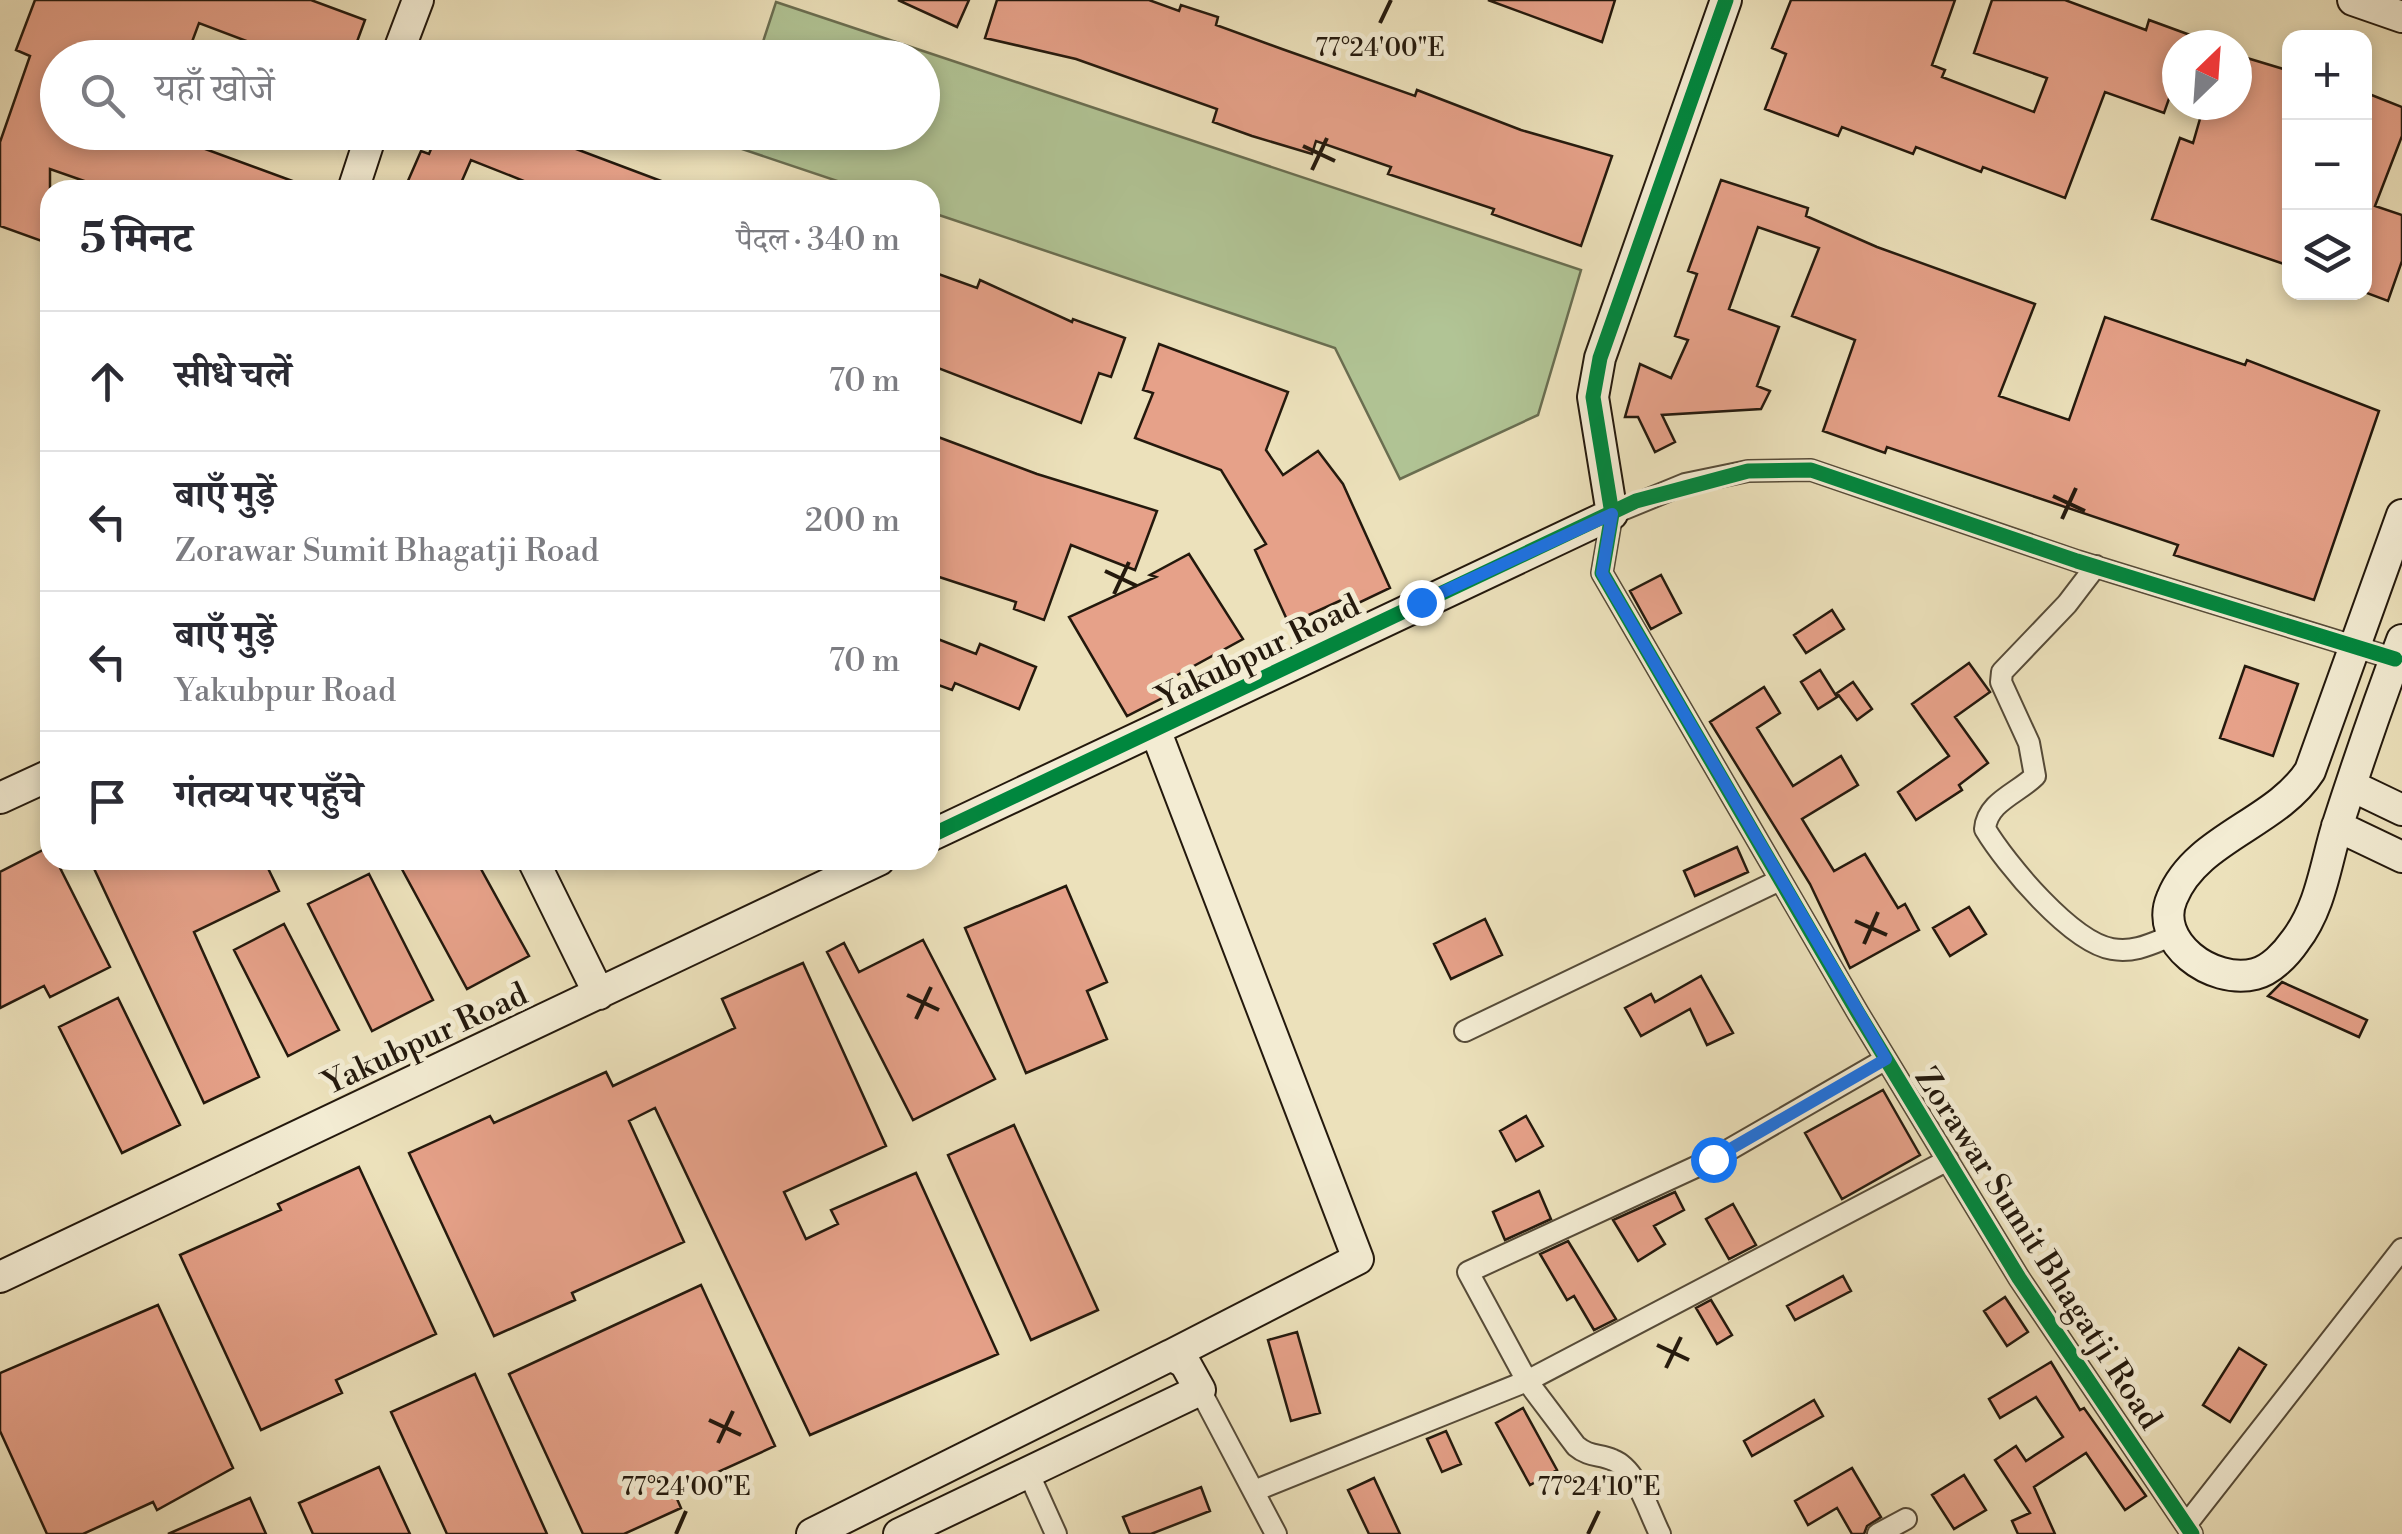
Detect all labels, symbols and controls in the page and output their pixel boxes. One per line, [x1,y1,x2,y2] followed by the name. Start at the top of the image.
[2162,30,2252,120] north arrow
[2282,30,2372,300] map controls
[2282,30,2372,120] button: +
[1315,33,1445,64] text: 77°24'00"E
[40,40,940,150] search box
[155,66,274,113] text: यहाँ खोजें
[75,68,130,123] icon: search
[2282,120,2372,210] button: −
[2282,210,2372,300] button: layers
[80,213,192,266] text: 5 मिनट
[736,220,900,260] text: पैदल · 340 m
[175,352,291,399] text: सीधे चलें
[80,354,135,409] icon: ahead
[829,361,900,401] text: 70 m
[175,472,275,519] text: बाएँ मुड़ें
[80,494,135,549] icon: left
[805,501,900,541] text: 200 m
[175,531,599,571] text: Zorawar Sumit Bhagatji Road
[1399,580,1445,626] route end
[1149,585,1367,719] street label: Yakubpur Road
[175,612,275,659] text: बाएँ मुड़ें
[80,634,135,689] icon: left
[829,641,900,681] text: 70 m
[175,671,396,711] text: Yakubpur Road
[175,772,363,819] text: गंतव्य पर पहुँचे
[80,774,135,829] icon: arrive
[315,974,534,1105] street label: Yakubpur Road
[1906,1060,2170,1437] street label: Zorawar Sumit Bhagatji Road
[1691,1137,1737,1183] route start
[621,1472,751,1503] text: 77°24'00"E
[1538,1472,1660,1503] text: 77°24'10"E

